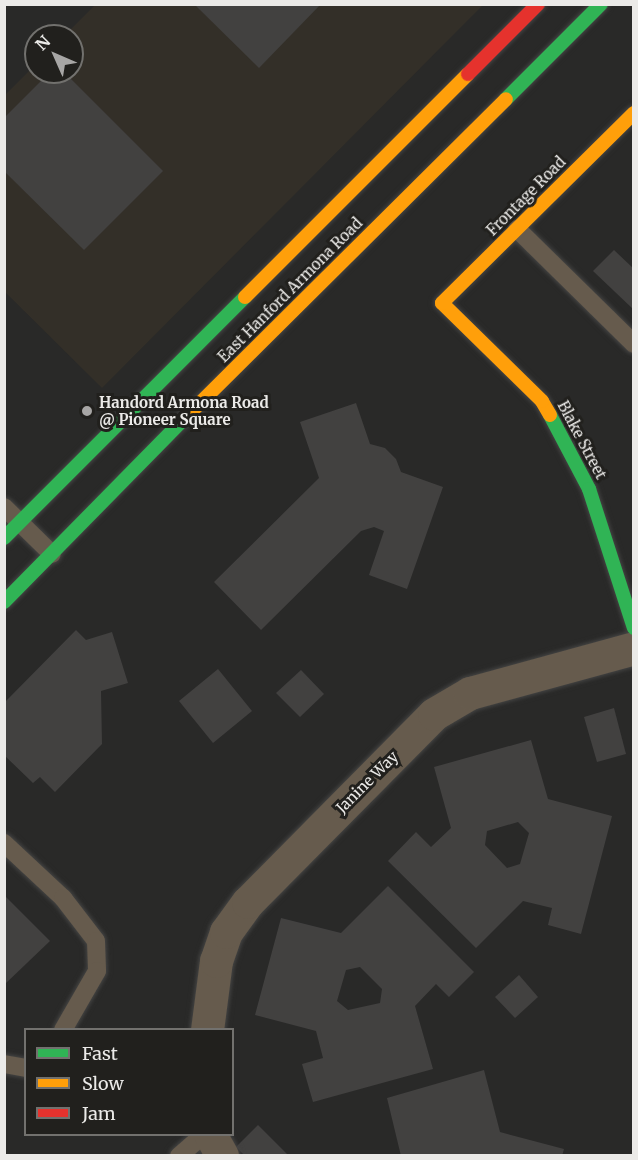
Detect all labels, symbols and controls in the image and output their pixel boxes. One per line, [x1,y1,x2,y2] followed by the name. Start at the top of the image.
[24,24,84,84] north arrow
[31,31,54,54] text: N
[483,153,569,239] street label: Frontage Road
[214,214,366,366] street label: East Hanford Armona Road
[99,393,269,428] place label: Handord Armona Road @ Pioneer Square
[554,398,610,482] street label: Blake Street
[80,404,94,418] marker: Handord Armona Road @ Pioneer Square
[332,747,402,817] street label: Janine Way
[24,1028,234,1136] legend
[82,1042,118,1065] text: Fast
[82,1072,124,1095] text: Slow
[82,1102,116,1125] text: Jam

